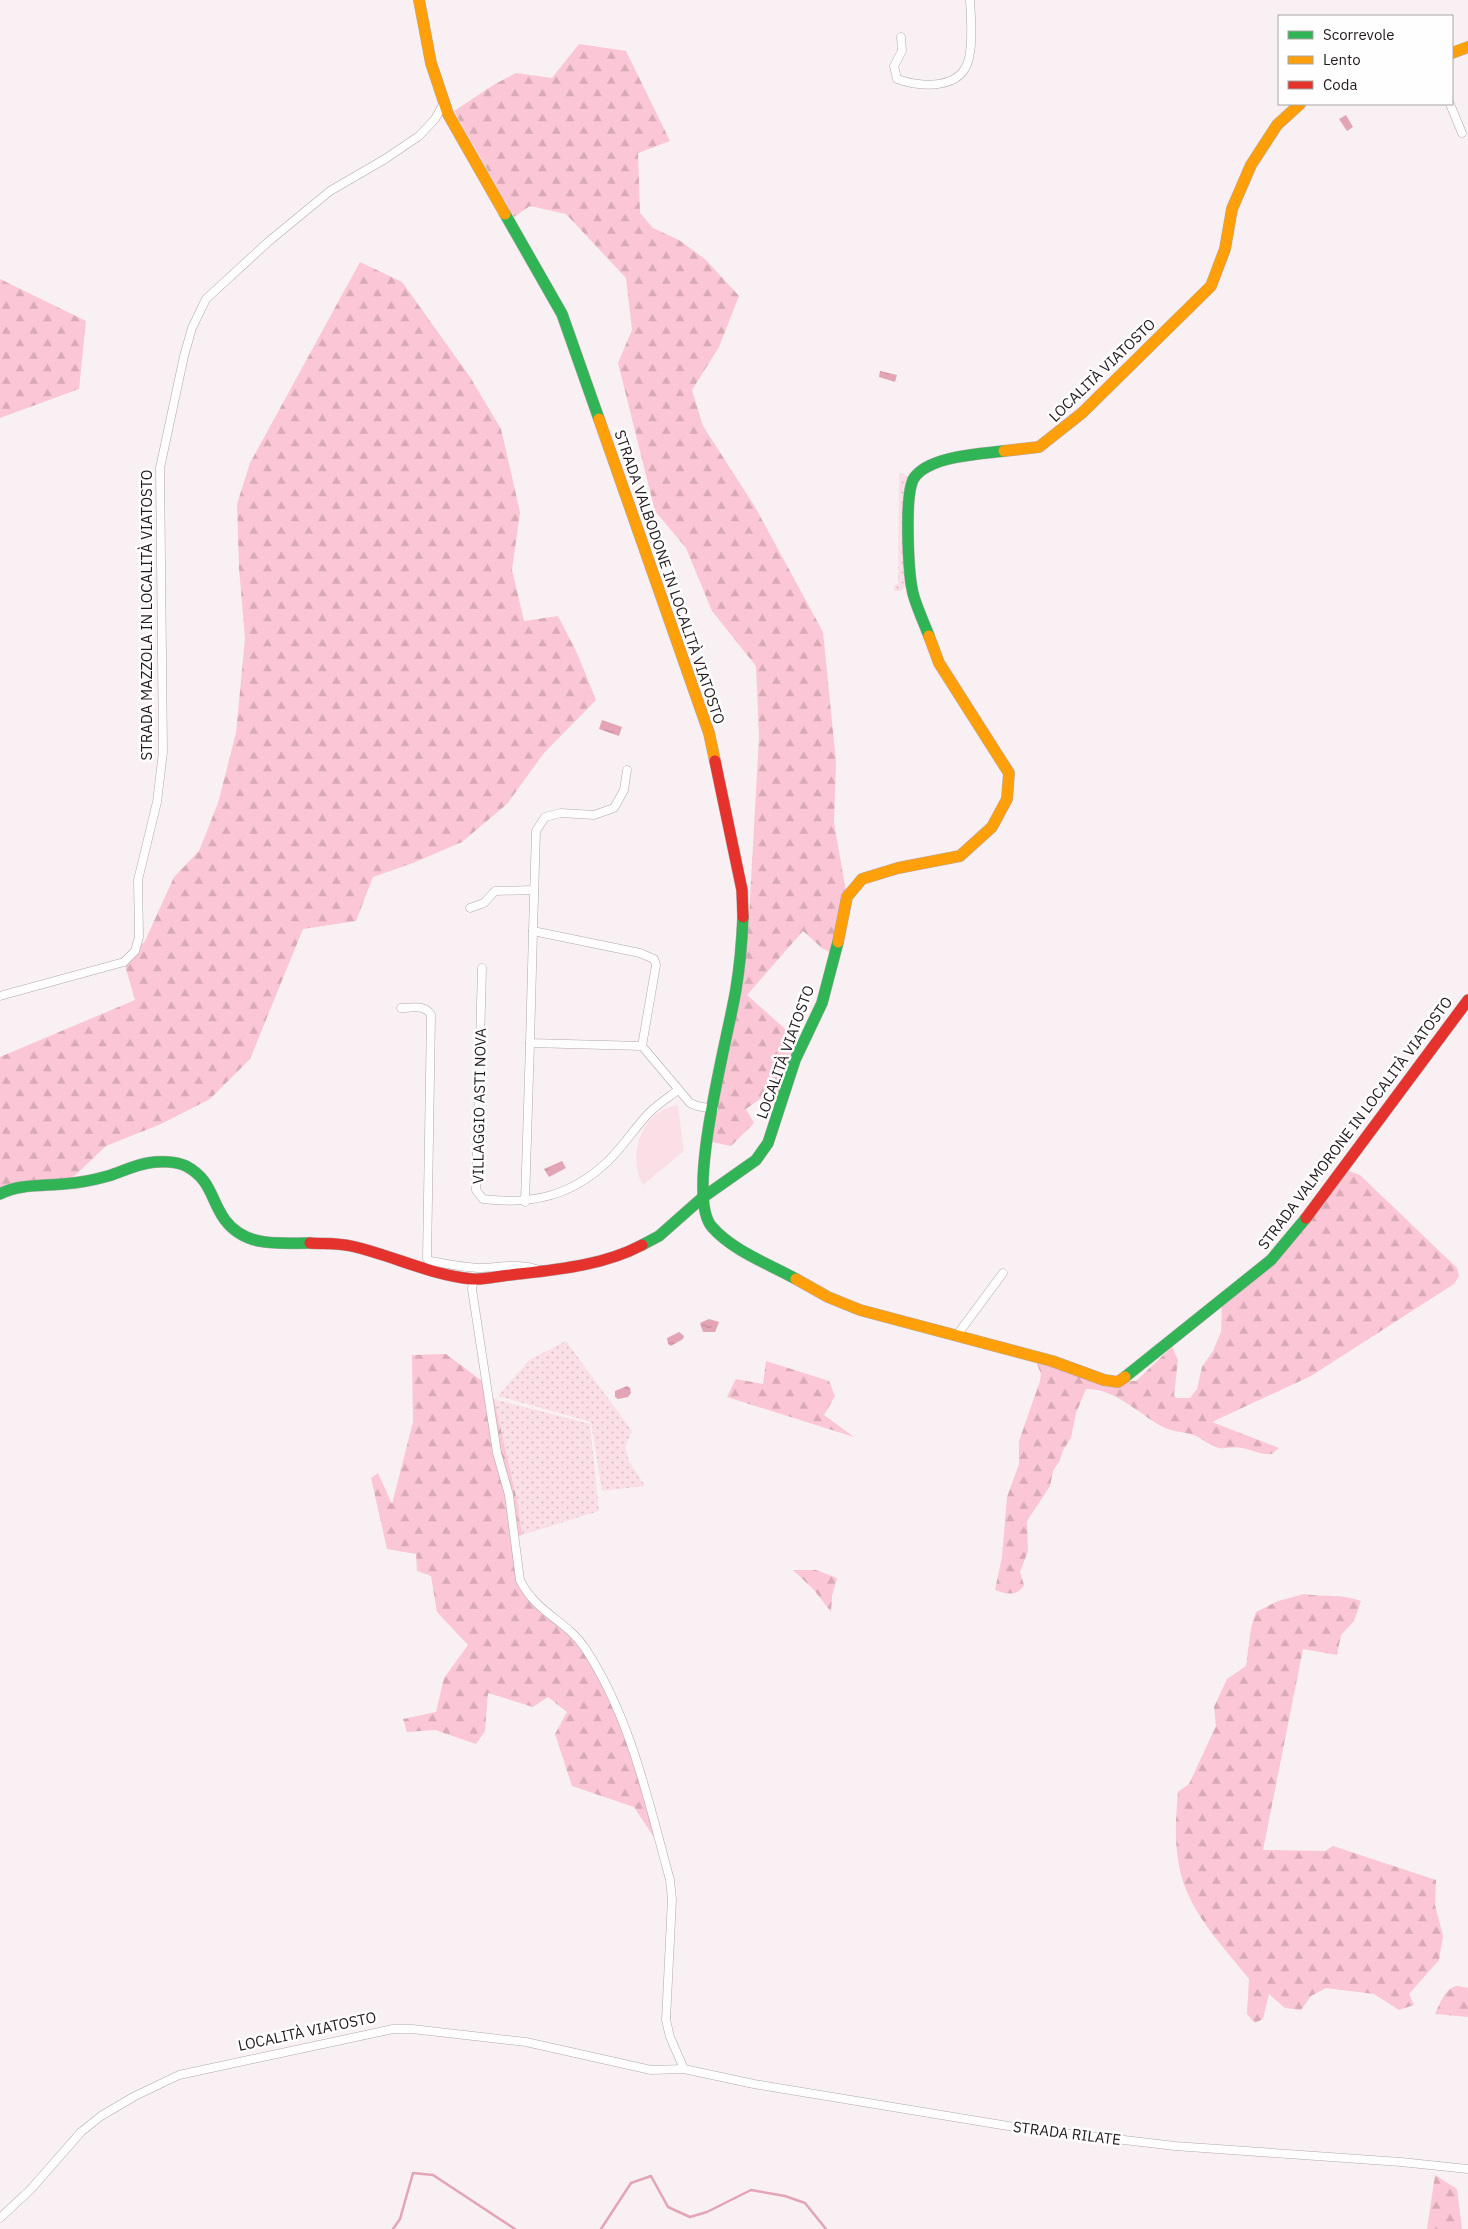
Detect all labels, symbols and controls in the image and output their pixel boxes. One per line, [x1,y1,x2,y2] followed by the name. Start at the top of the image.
[1278,15,1453,105] legend
[1323,25,1395,44] text: Scorrevole
[1323,50,1361,69] text: Lento
[1323,75,1357,94] text: Coda
[1045,314,1159,426] street label: LOCALITÀ VIATOSTO
[611,427,729,727] street label: STRADA VALBODONE IN LOCALITÀ VIATOSTO
[137,470,156,760] street label: STRADA MAZZOLA IN LOCALITÀ VIATOSTO
[752,983,818,1121] street label: LOCALITÀ VIATOSTO
[1254,993,1456,1253] street label: STRADA VALMORONE IN LOCALITÀ VIATOSTO
[468,1027,490,1184] street label: VILLAGGIO ASTI NOVA
[236,2007,378,2055] street label: LOCALITÀ VIATOSTO
[1012,2117,1122,2149] street label: STRADA RILATE

